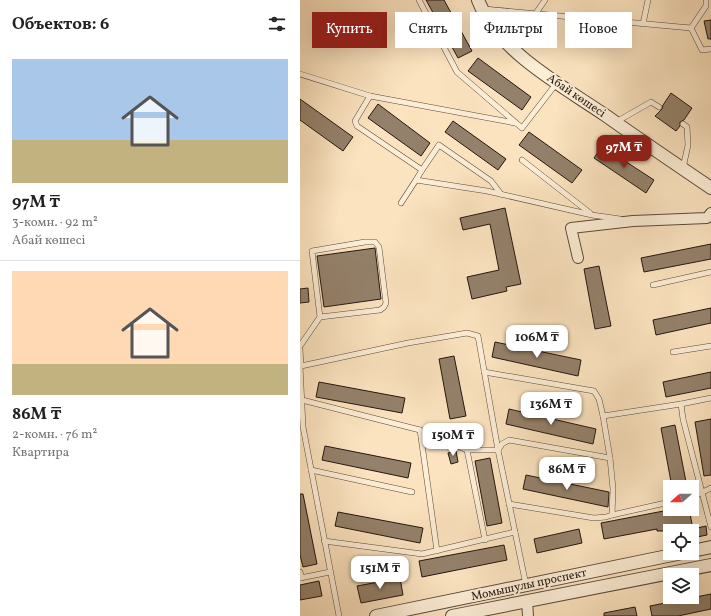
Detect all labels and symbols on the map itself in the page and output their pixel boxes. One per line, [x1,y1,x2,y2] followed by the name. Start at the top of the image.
[543,70,609,122] street label: Абай көшесі
[596,135,652,169] pin: 97M ₸
[504,325,570,359] pin: 106M ₸
[518,392,584,426] pin: 136M ₸
[420,423,486,457] pin: 150M ₸
[539,457,595,491] pin: 86M ₸
[663,480,699,516] north arrow
[347,556,413,590] pin: 151M ₸
[470,565,588,605] street label: Момышулы проспект

